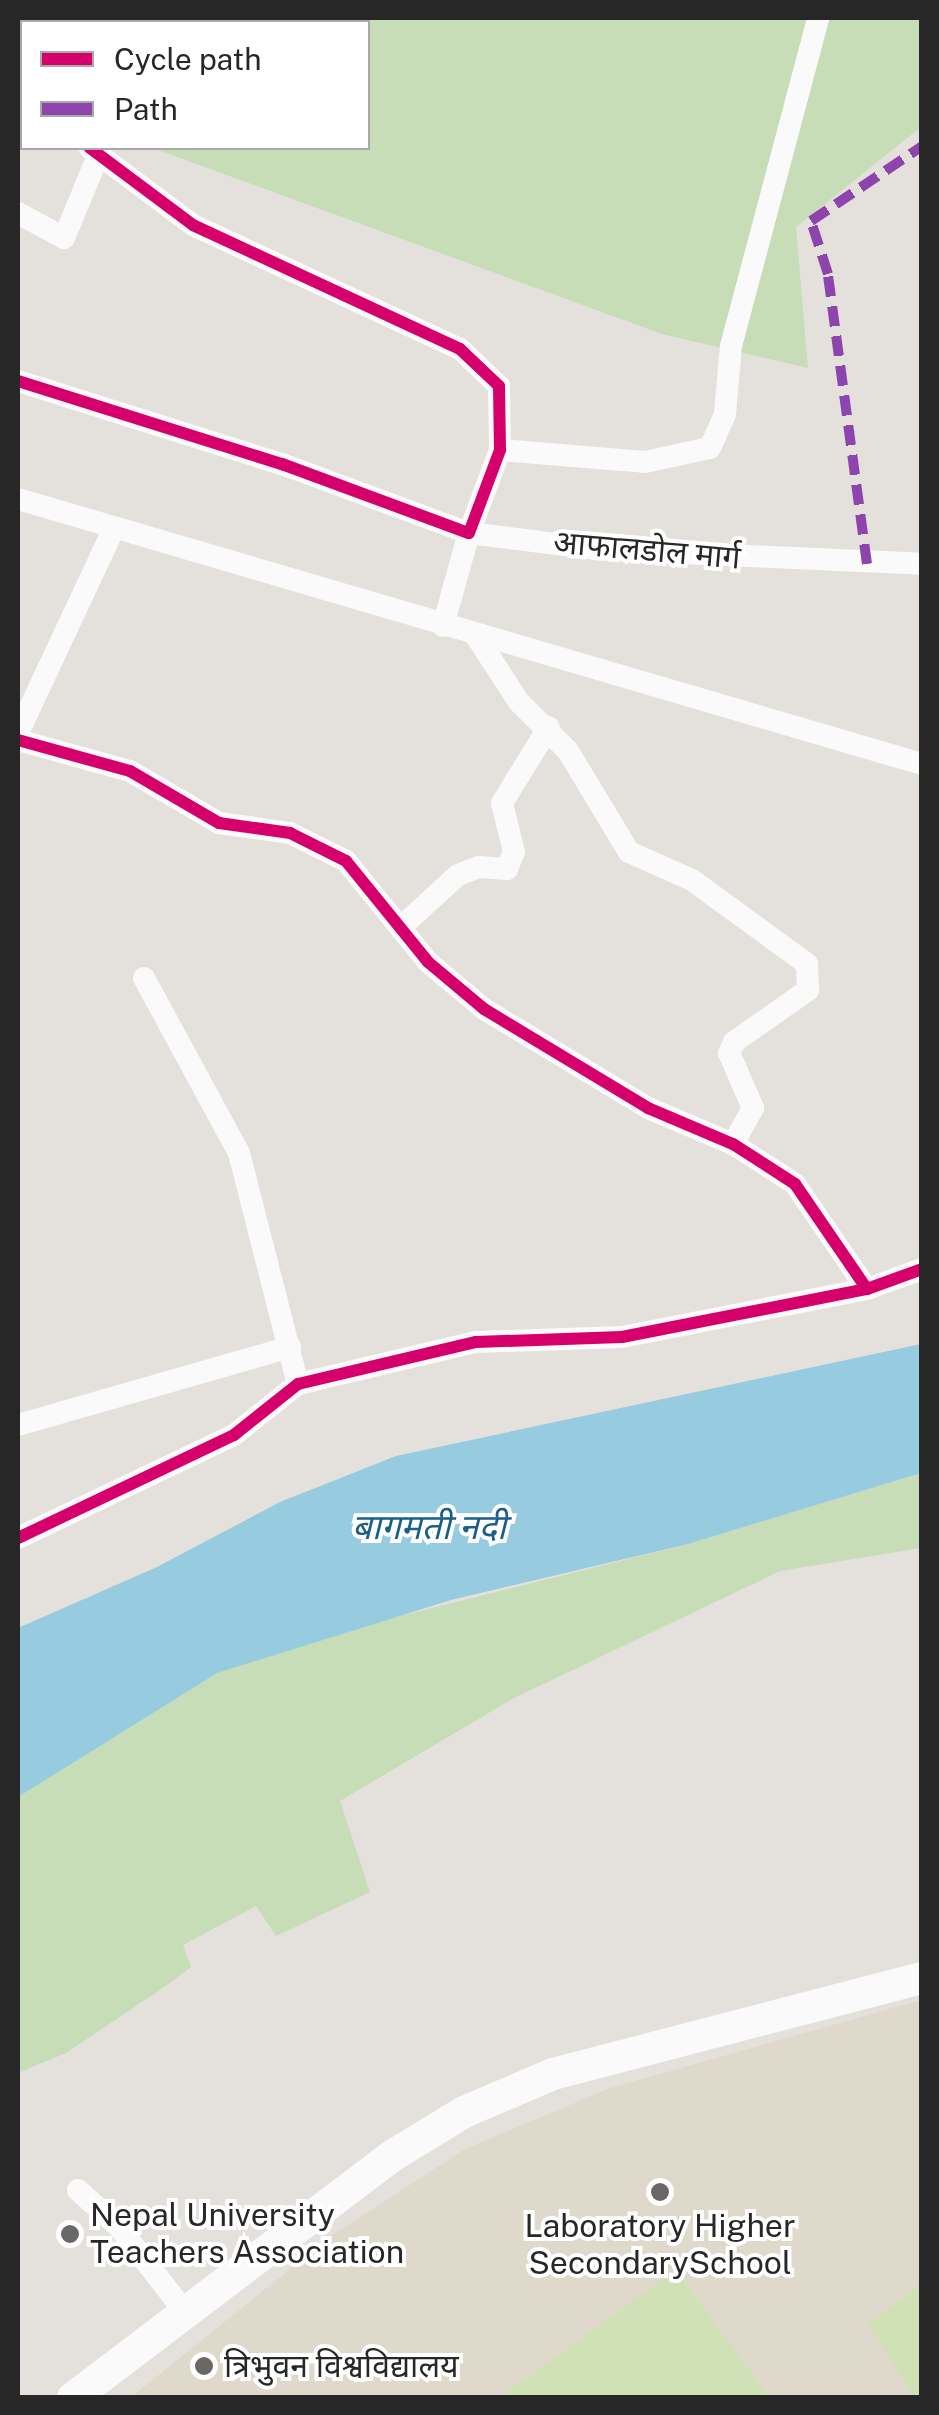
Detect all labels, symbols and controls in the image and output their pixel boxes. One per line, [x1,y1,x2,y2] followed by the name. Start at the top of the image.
[20,20,370,150] legend
[114,41,262,77] text: Cycle path
[114,91,178,127] text: Path
[552,523,742,577] street label: आफालडोल मार्ग
[352,1506,506,1548] water label: बागमती नदी
[649,2181,671,2203] marker: Laboratory Higher SecondarySchool
[90,2197,404,2272] place label: Nepal University Teachers Association
[524,2208,796,2283] place label: Laboratory Higher SecondarySchool
[59,2223,81,2245] marker: Nepal University Teachers Association
[224,2347,459,2385] place label: त्रिभुवन विश्वविद्यालय
[193,2355,215,2377] marker: त्रिभुवन विश्वविद्यालय

